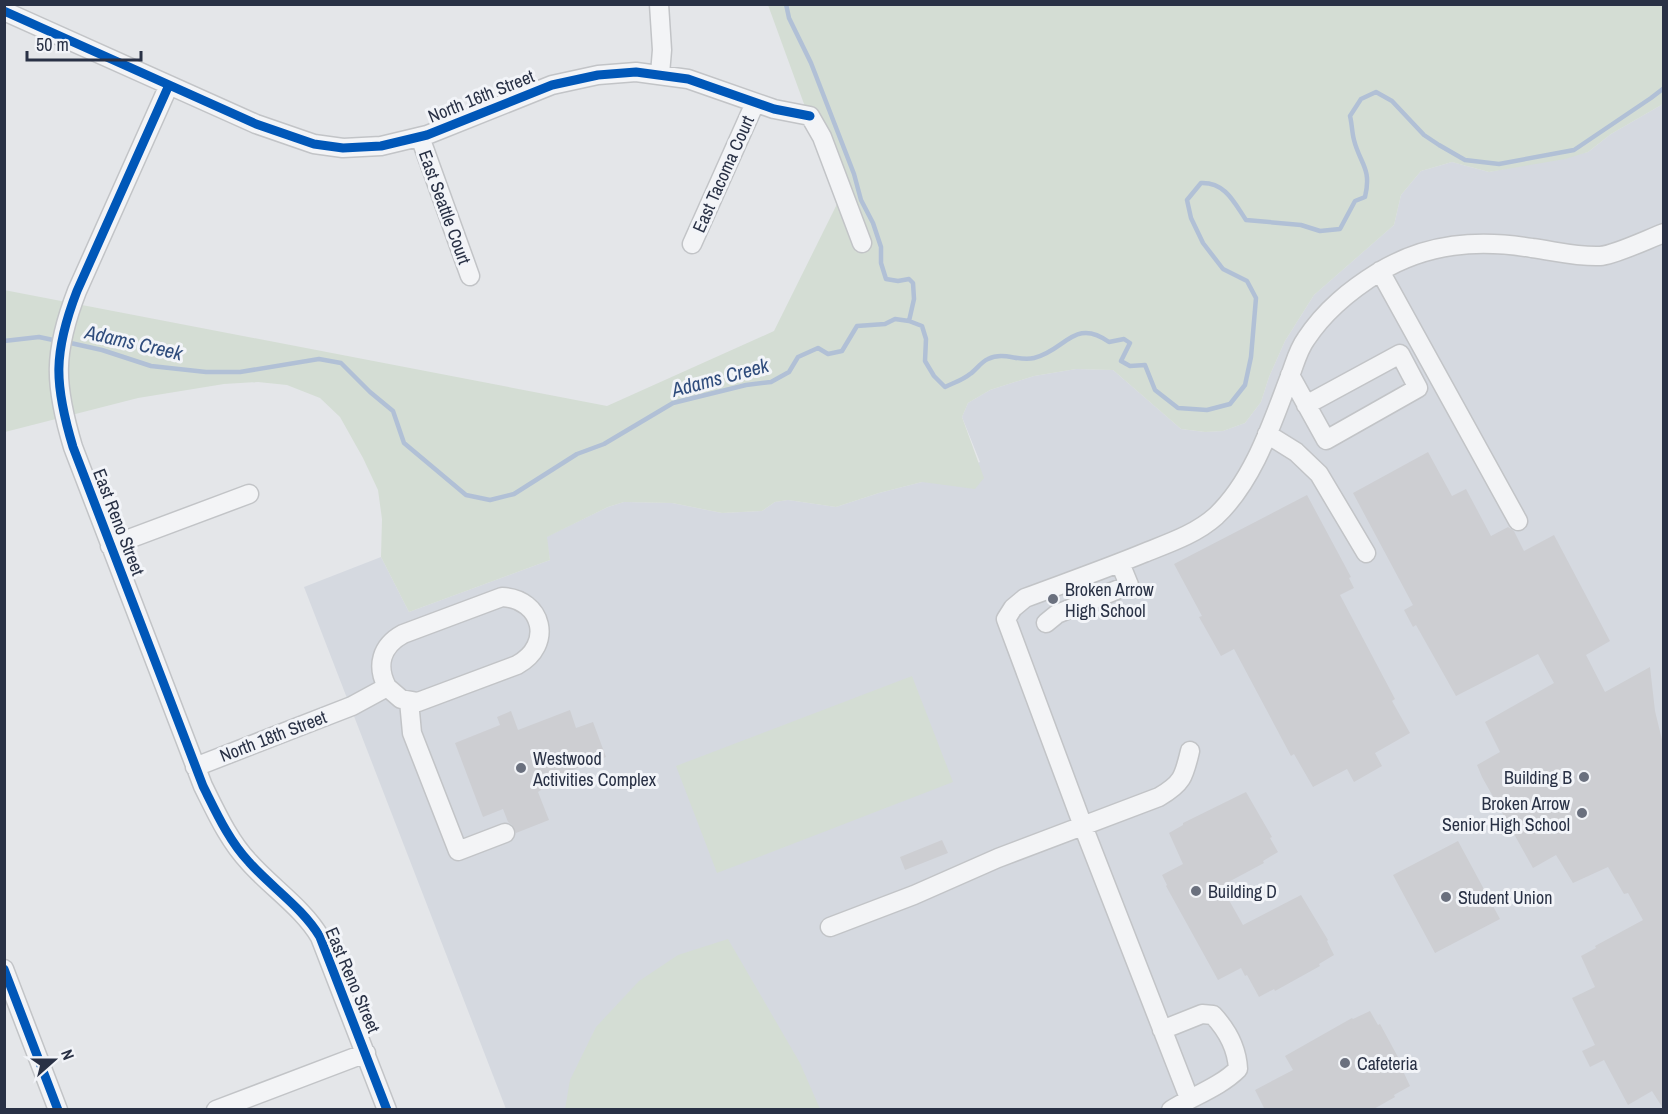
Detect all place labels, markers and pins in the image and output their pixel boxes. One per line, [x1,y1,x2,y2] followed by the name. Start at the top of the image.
[1065,577,1154,623] place label: Broken Arrow High School
[1046,592,1060,606] marker: Broken Arrow High School
[532,746,657,792] place label: Westwood Activities Complex
[514,761,528,775] marker: Westwood Activities Complex
[1504,765,1572,790] place label: Building B
[1577,770,1591,784] marker: Building B
[1442,791,1570,837] place label: Broken Arrow Senior High School
[1575,806,1589,820] marker: Broken Arrow Senior High School
[1208,879,1277,904] place label: Building D
[1189,884,1203,898] marker: Building D
[1458,885,1552,910] place label: Student Union
[1439,890,1453,904] marker: Student Union
[1357,1051,1418,1076] place label: Cafeteria
[1338,1056,1352,1070] marker: Cafeteria

